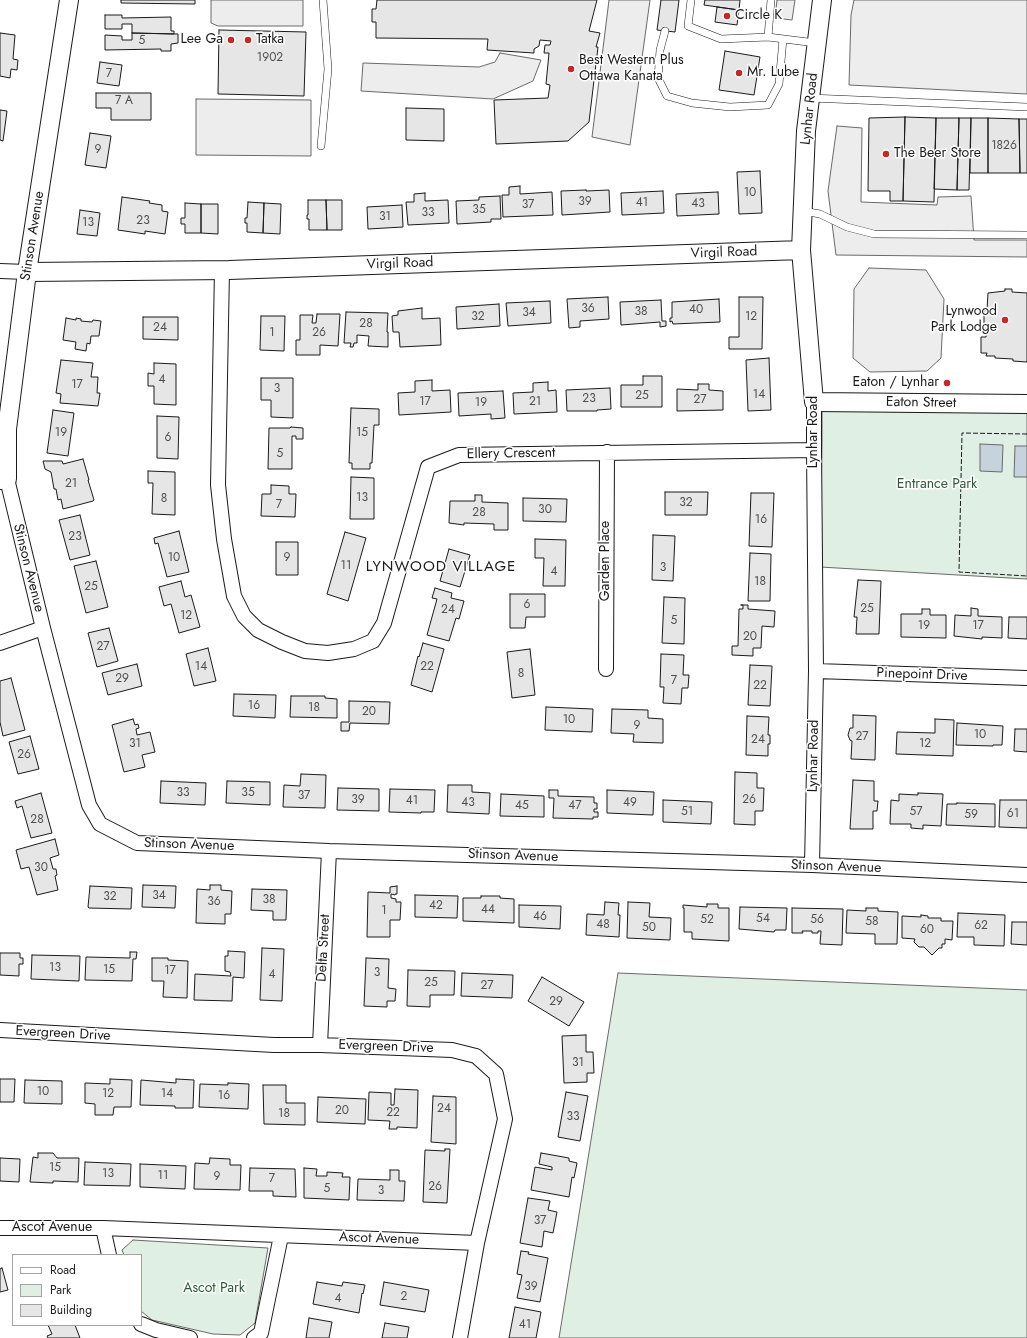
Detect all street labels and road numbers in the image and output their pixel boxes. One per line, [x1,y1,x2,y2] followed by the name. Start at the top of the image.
[798,72,822,146] street label: Lynhar Road
[18,190,48,282] street label: Stinson Avenue
[690,243,758,263] street label: Virgil Road
[366,254,434,274] street label: Virgil Road
[886,394,956,412] street label: Eaton Street
[806,396,822,468] street label: Lynhar Road
[467,445,555,463] street label: Ellery Crescent
[598,521,614,601] street label: Garden Place
[9,522,47,614] street label: Stinson Avenue
[876,665,968,685] street label: Pinepoint Drive
[805,720,823,792] street label: Lynhar Road
[144,835,234,855] street label: Stinson Avenue
[468,846,558,866] street label: Stinson Avenue
[791,857,881,877] street label: Stinson Avenue
[314,914,334,982] street label: Delta Street
[15,1023,111,1045] street label: Evergreen Drive
[338,1037,434,1057] street label: Evergreen Drive
[12,1220,92,1236] street label: Ascot Avenue
[339,1229,419,1249] street label: Ascot Avenue

